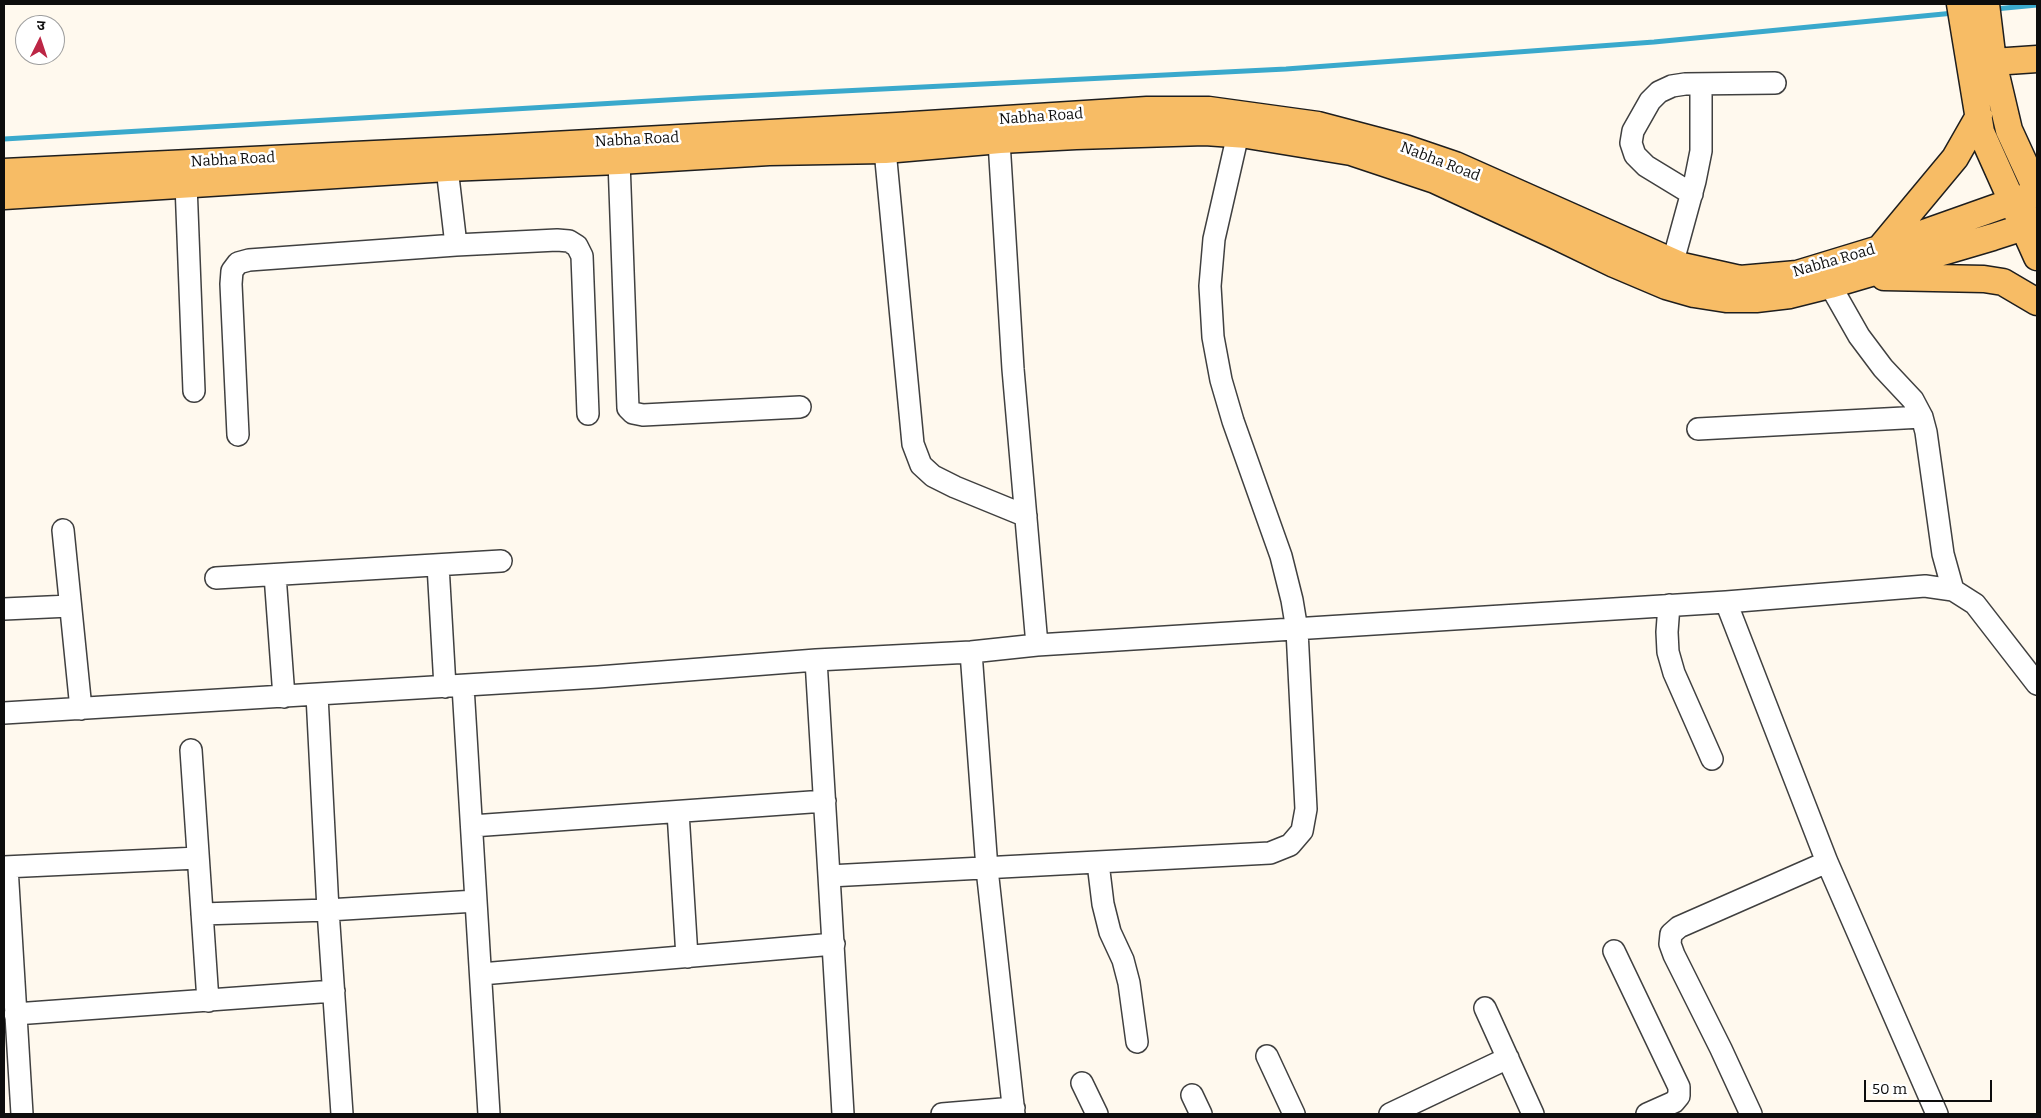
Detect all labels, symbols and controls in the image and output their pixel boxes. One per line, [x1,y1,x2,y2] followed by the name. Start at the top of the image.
[15,15,65,65] north arrow
[36,17,46,34] text: उ
[998,105,1084,129] street label: Nabha Road
[594,129,680,151] street label: Nabha Road
[1397,138,1483,186] street label: Nabha Road
[190,149,276,171] street label: Nabha Road
[1791,241,1877,281] street label: Nabha Road
[1866,1070,1994,1102] scale bar
[1872,1080,1907,1098] text: 50 m

